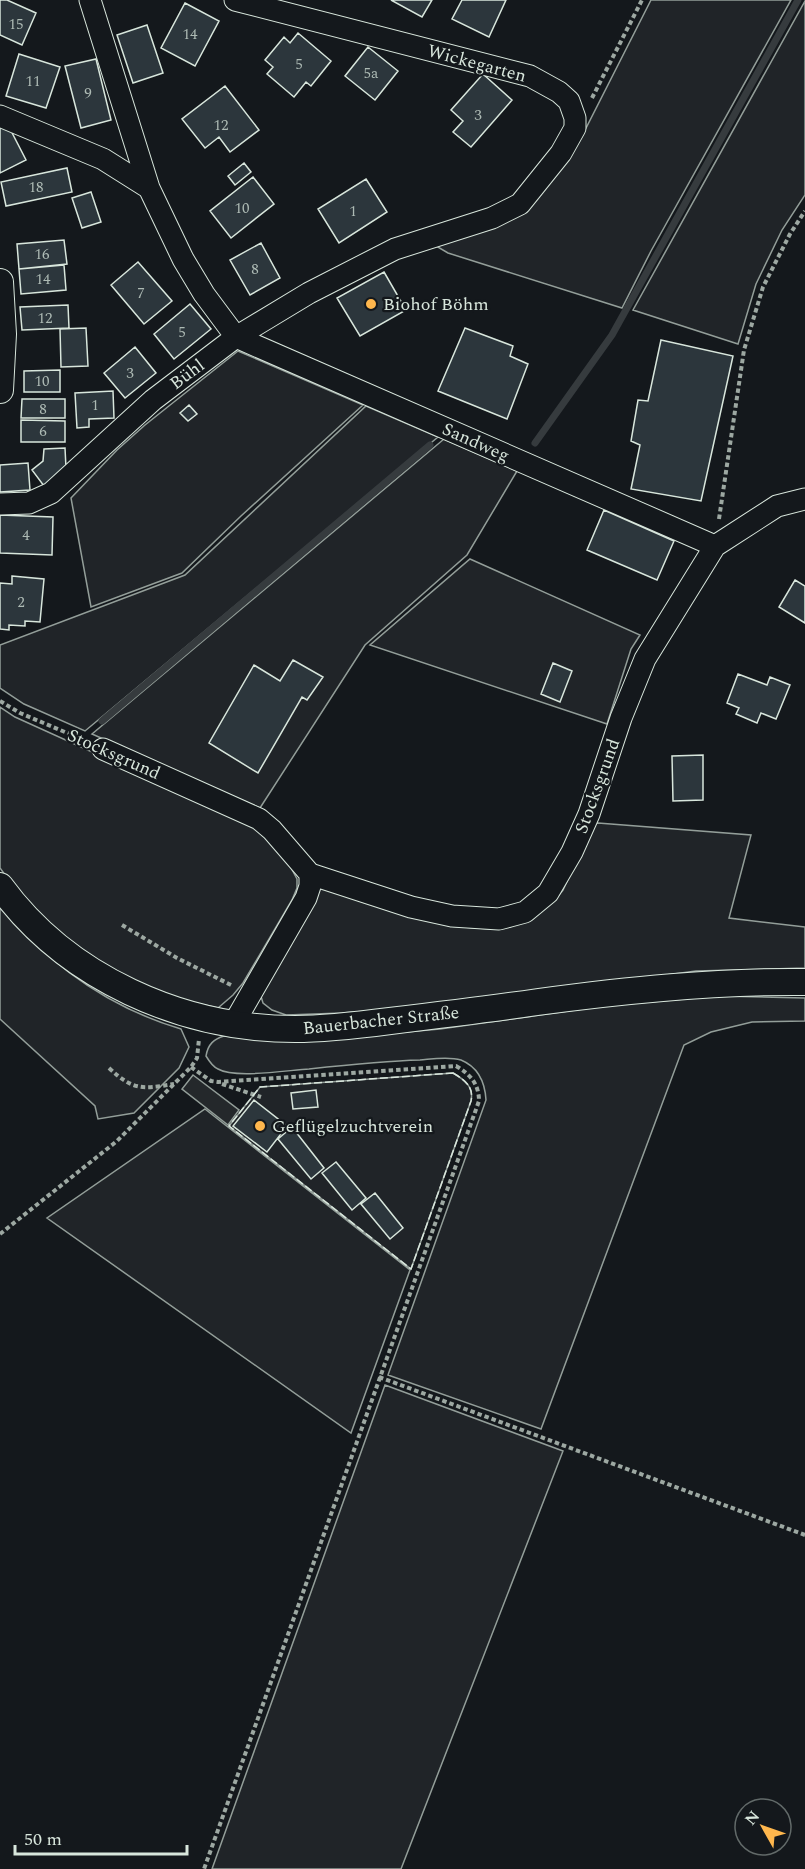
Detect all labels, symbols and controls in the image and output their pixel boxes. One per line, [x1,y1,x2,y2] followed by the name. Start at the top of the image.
[8,13,24,36] house number: 15
[182,23,198,46] house number: 14
[424,37,529,90] street label: Wickegarten
[295,53,303,76] house number: 5
[364,62,379,85] house number: 5a
[25,70,41,93] house number: 11
[84,82,92,105] house number: 9
[474,104,482,127] house number: 3
[213,114,229,137] house number: 12
[28,176,44,199] house number: 18
[234,197,250,220] house number: 10
[349,200,357,223] house number: 1
[34,243,50,266] house number: 16
[251,258,259,281] house number: 8
[35,268,51,291] house number: 14
[137,282,145,305] house number: 7
[383,291,489,318] place label: Biohof Böhm
[364,297,378,311] marker: Biohof Böhm
[37,307,53,330] house number: 12
[178,321,186,344] house number: 5
[164,352,210,397] street label: Bühl
[126,362,134,385] house number: 3
[34,370,50,393] house number: 10
[91,394,99,417] house number: 1
[39,398,47,421] house number: 8
[438,416,514,469] street label: Sandweg
[39,420,47,443] house number: 6
[22,524,30,547] house number: 4
[17,591,25,614] house number: 2
[63,722,165,787] street label: Stocksgrund
[568,735,627,837] street label: Stocksgrund
[302,999,461,1042] street label: Bauerbacher Straße
[272,1113,433,1140] place label: Geflügelzuchtverein
[253,1119,267,1133] marker: Geflügelzuchtverein
[733,1797,793,1857] north arrow
[739,1805,766,1831] text: N
[15,1818,188,1856] scale bar
[24,1826,62,1853] text: 50 m

